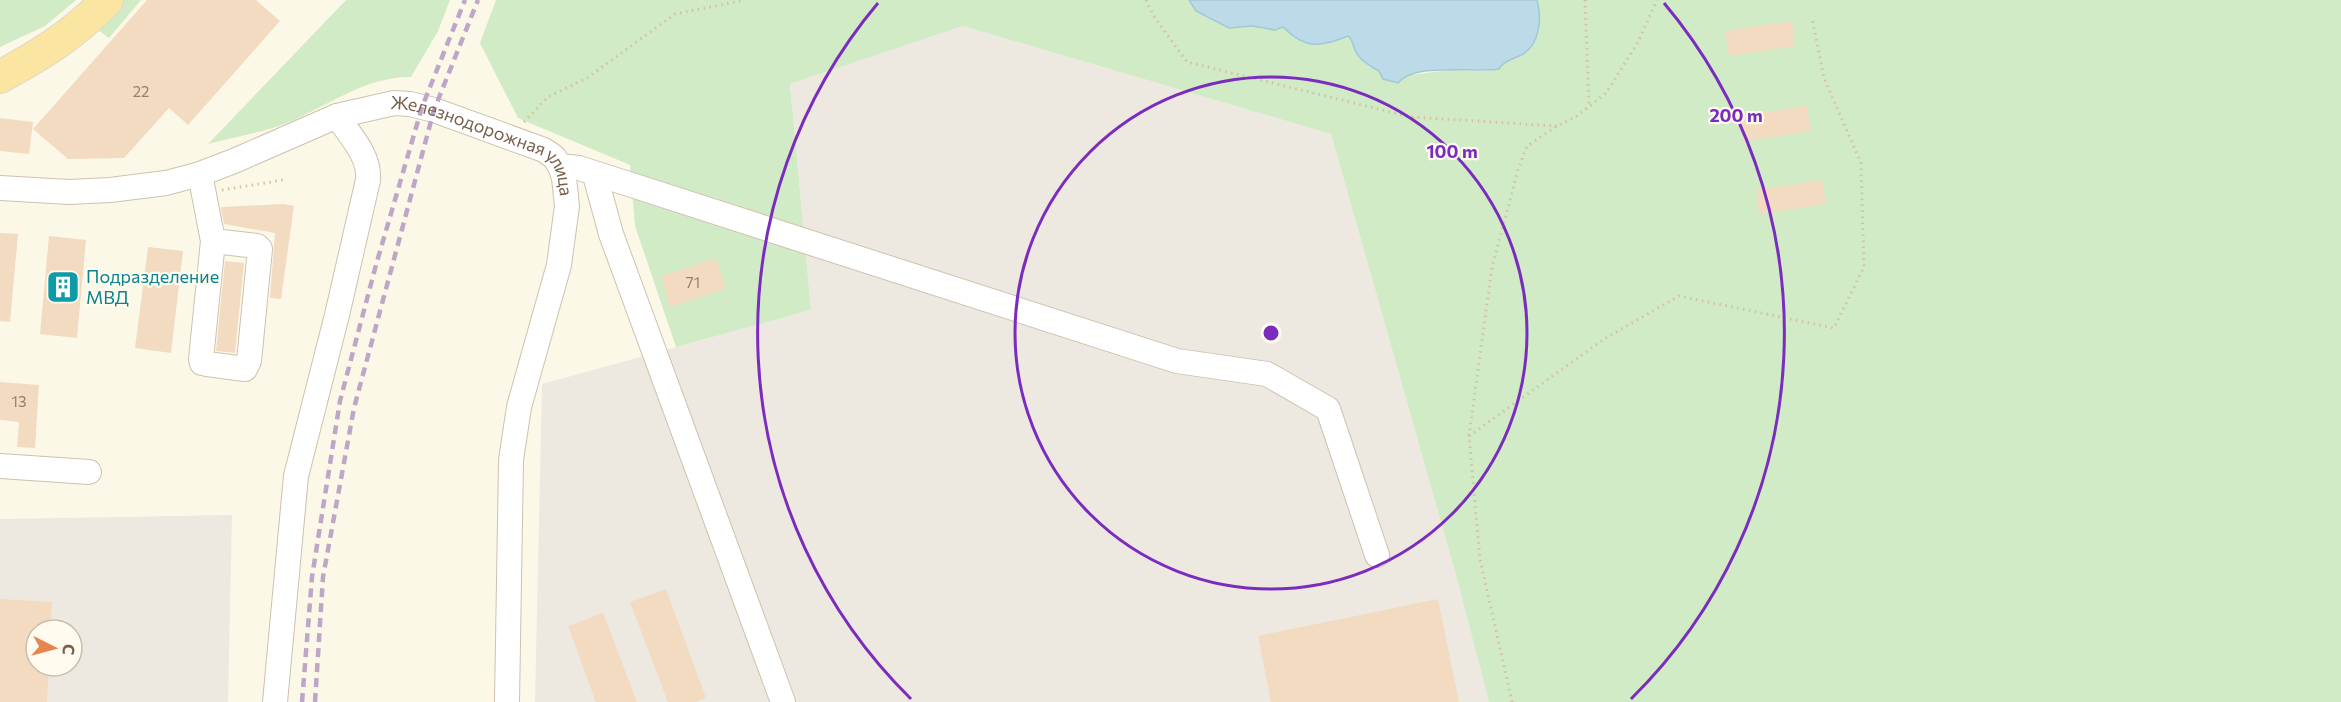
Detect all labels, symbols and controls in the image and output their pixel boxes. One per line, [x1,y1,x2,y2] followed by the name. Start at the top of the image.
[133,82,149,100] house number: 22
[390,91,578,197] street label: Железнодорожная улица
[1709,104,1763,126] text: 200 m
[1426,140,1478,162] text: 100 m
[86,265,219,308] place label: Подразделение МВД
[45,269,81,305] building icon: Подразделение МВД
[686,273,700,291] house number: 71
[1261,323,1281,343] centre of rings
[12,392,26,410] house number: 13
[24,618,84,678] north arrow
[59,643,79,656] text: С

